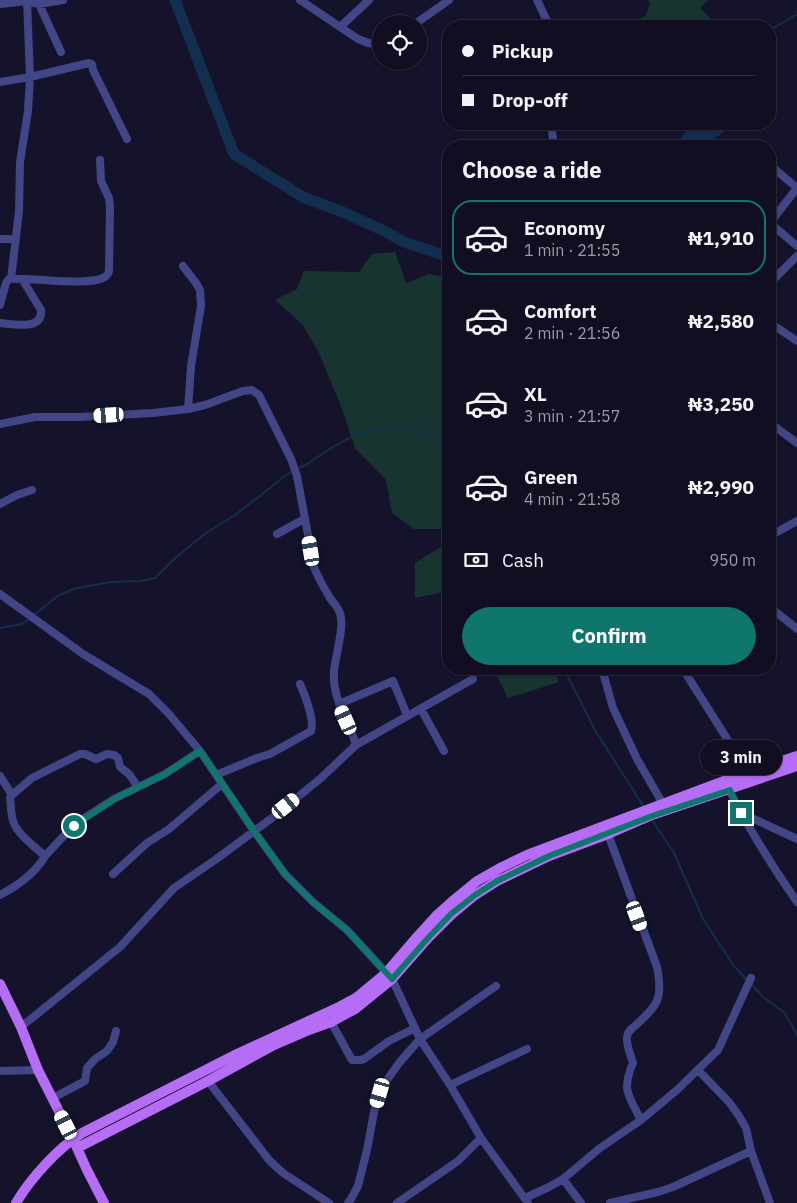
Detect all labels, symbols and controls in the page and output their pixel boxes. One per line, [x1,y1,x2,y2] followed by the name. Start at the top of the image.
[372,15,427,70] map controls
[372,15,427,70] button: locate
[492,39,553,63] text: Pickup
[492,88,568,112] text: Drop-off
[462,155,602,184] text: Choose a ride
[464,215,509,260] icon: car
[524,216,605,240] text: Economy
[688,226,754,250] text: ₦1,910
[524,240,620,260] text: 1 min · 21:55
[464,298,509,343] icon: car
[524,299,597,323] text: Comfort
[688,309,754,333] text: ₦2,580
[524,323,620,343] text: 2 min · 21:56
[464,381,509,426] icon: car
[524,382,547,406] text: XL
[688,392,754,416] text: ₦3,250
[524,406,620,426] text: 3 min · 21:57
[93,407,124,423] car
[464,464,509,509] icon: car
[524,465,578,489] text: Green
[688,475,754,499] text: ₦2,990
[524,489,620,509] text: 4 min · 21:58
[301,535,320,567] car
[462,546,490,574] icon: cash
[502,548,544,572] text: Cash
[709,550,756,570] text: 950 m
[462,607,756,665] button: Confirm
[333,703,358,737] car
[700,740,782,776] callout: 3 min
[720,747,762,767] text: 3 min
[269,791,302,821] car
[730,802,752,824] route end
[63,815,85,837] route start
[624,899,649,933] car
[368,1077,391,1109] car
[52,1108,79,1142] car

